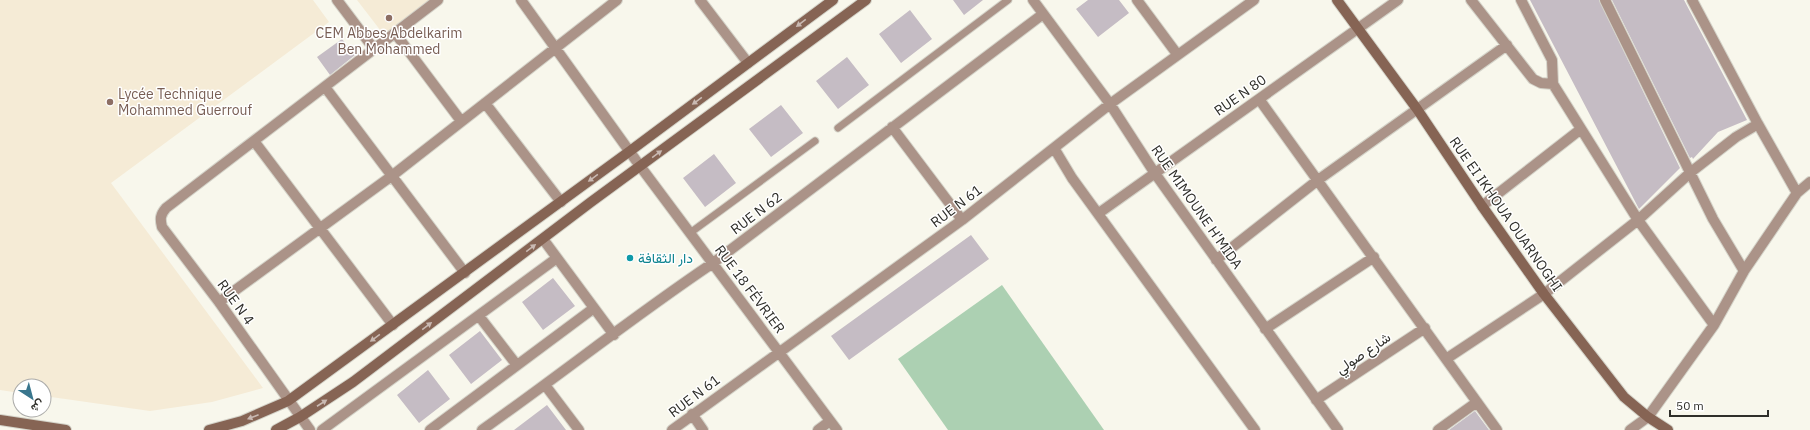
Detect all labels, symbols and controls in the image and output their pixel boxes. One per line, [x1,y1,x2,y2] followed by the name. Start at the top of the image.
[384,13,394,23] marker: CEM Abbes Abdelkarim Ben Mohammed
[796,19,807,28] one-way arrow
[316,24,462,58] place label: CEM Abbes Abdelkarim Ben Mohammed
[1210,70,1270,120] street label: RUE N 80
[118,85,253,119] place label: Lycée Technique Mohammed Guerrouf
[105,97,115,107] marker: Lycée Technique Mohammed Guerrouf
[692,97,702,105] one-way arrow
[1446,133,1566,295] street label: RUE EI IKHOUA OUARNOGHI
[1147,142,1247,273] street label: RUE MIMOUNE H'MIDA
[652,150,662,158] one-way arrow
[587,174,598,183] one-way arrow
[927,181,985,231] street label: RUE N 61
[727,188,785,238] street label: RUE N 62
[711,241,790,337] street label: RUE 18 FÉVRIER
[525,244,536,253] one-way arrow
[638,249,693,267] place label: دار الثقافة
[625,253,635,263] marker: دار الثقافة
[214,276,258,328] street label: RUE N 4
[421,322,432,331] one-way arrow
[1332,328,1396,380] street label: شارع صولي
[370,334,380,342] one-way arrow
[665,371,723,421] street label: RUE N 61
[12,378,52,418] north arrow
[1670,392,1768,418] scale bar
[28,397,47,416] text: ش
[1676,398,1704,413] text: 50 m
[317,399,327,407] one-way arrow
[246,415,258,421] one-way arrow

